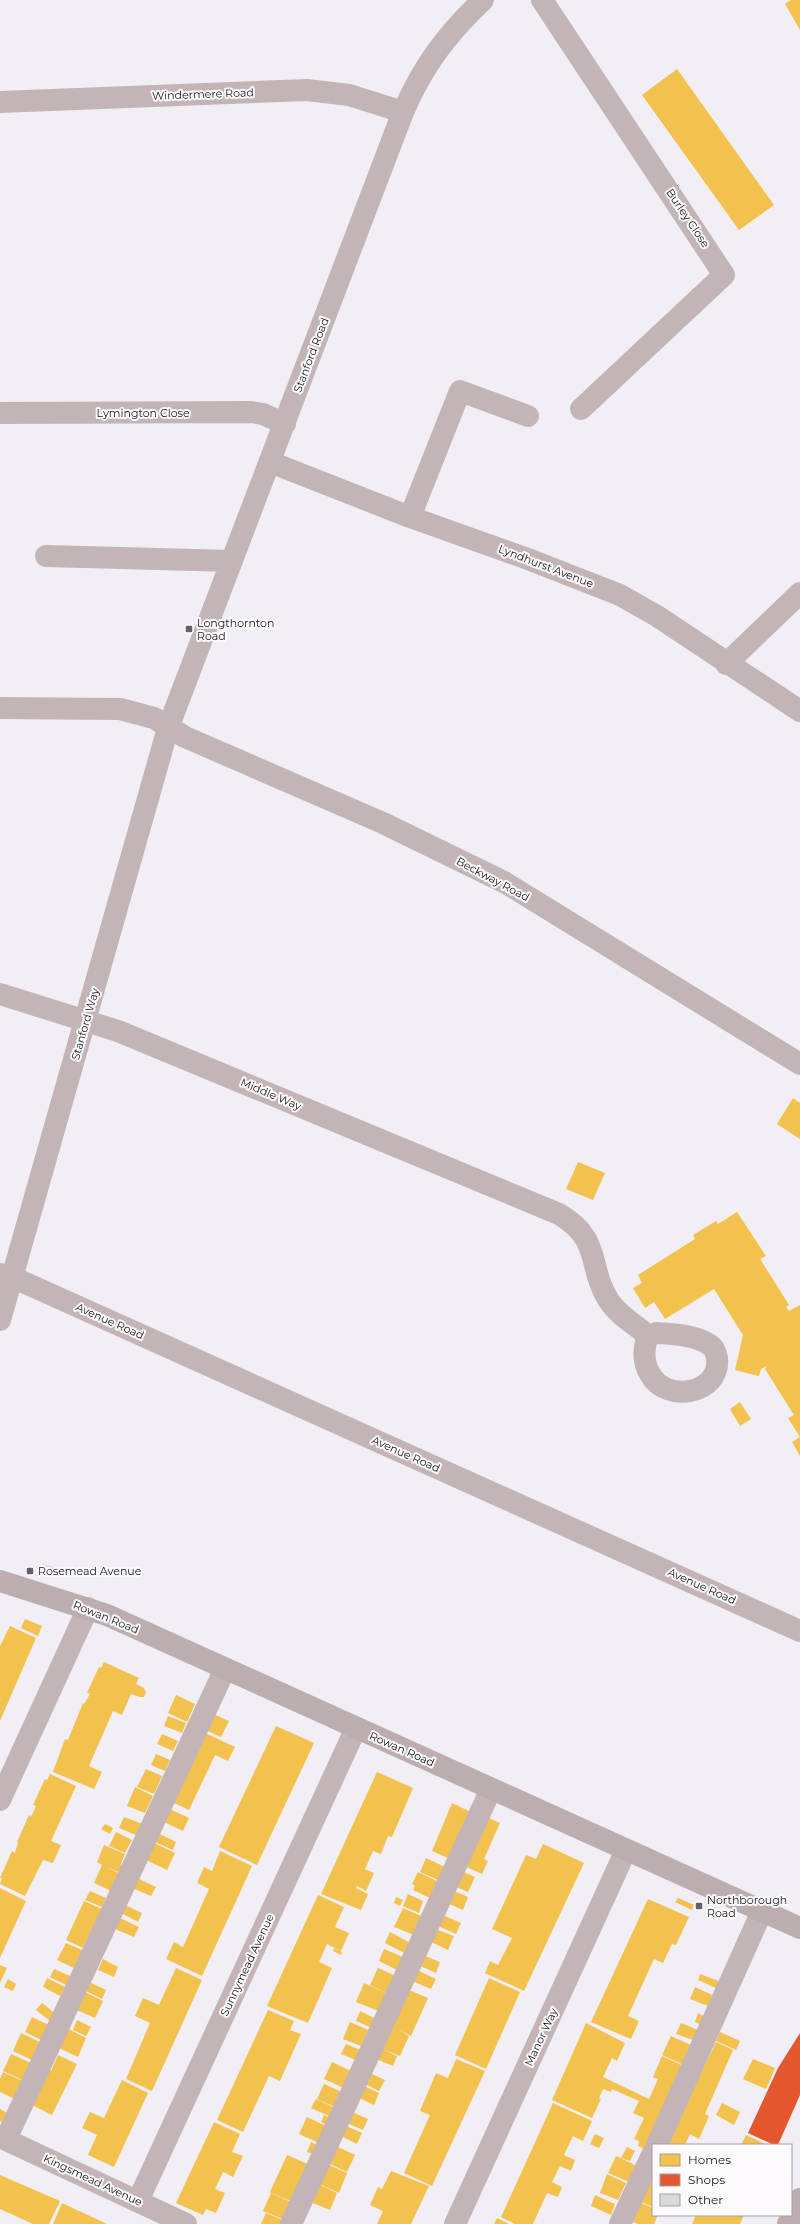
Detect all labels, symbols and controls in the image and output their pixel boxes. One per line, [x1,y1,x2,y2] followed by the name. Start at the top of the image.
[152,85,254,103] street label: Windermere Road
[663,186,713,250] street label: Burley Close
[290,316,332,394] street label: Stanford Road
[96,406,190,420] street label: Lymington Close
[496,541,596,591] street label: Lyndhurst Avenue
[197,616,274,643] place label: Longthornton Road
[184,624,194,634] marker: Longthornton Road
[454,854,532,904] street label: Beckway Road
[68,987,102,1061] street label: Stanford Way
[238,1075,304,1113] street label: Middle Way
[74,1300,146,1342] street label: Avenue Road
[370,1433,442,1475] street label: Avenue Road
[38,1564,142,1578] place label: Rosemead Avenue
[666,1565,738,1607] street label: Avenue Road
[25,1566,35,1576] marker: Rosemead Avenue
[71,1597,141,1637] street label: Rowan Road
[367,1728,437,1770] street label: Rowan Road
[707,1893,787,1920] place label: Northborough Road
[694,1901,704,1911] marker: Northborough Road
[217,1911,277,2018] street label: Sunnymead Avenue
[521,2006,561,2068] street label: Manor Way
[652,2144,792,2216] legend
[41,2151,145,2209] street label: Kingsmead Avenue
[688,2152,731,2167] text: Homes
[688,2172,725,2187] text: Shops
[688,2192,723,2207] text: Other

